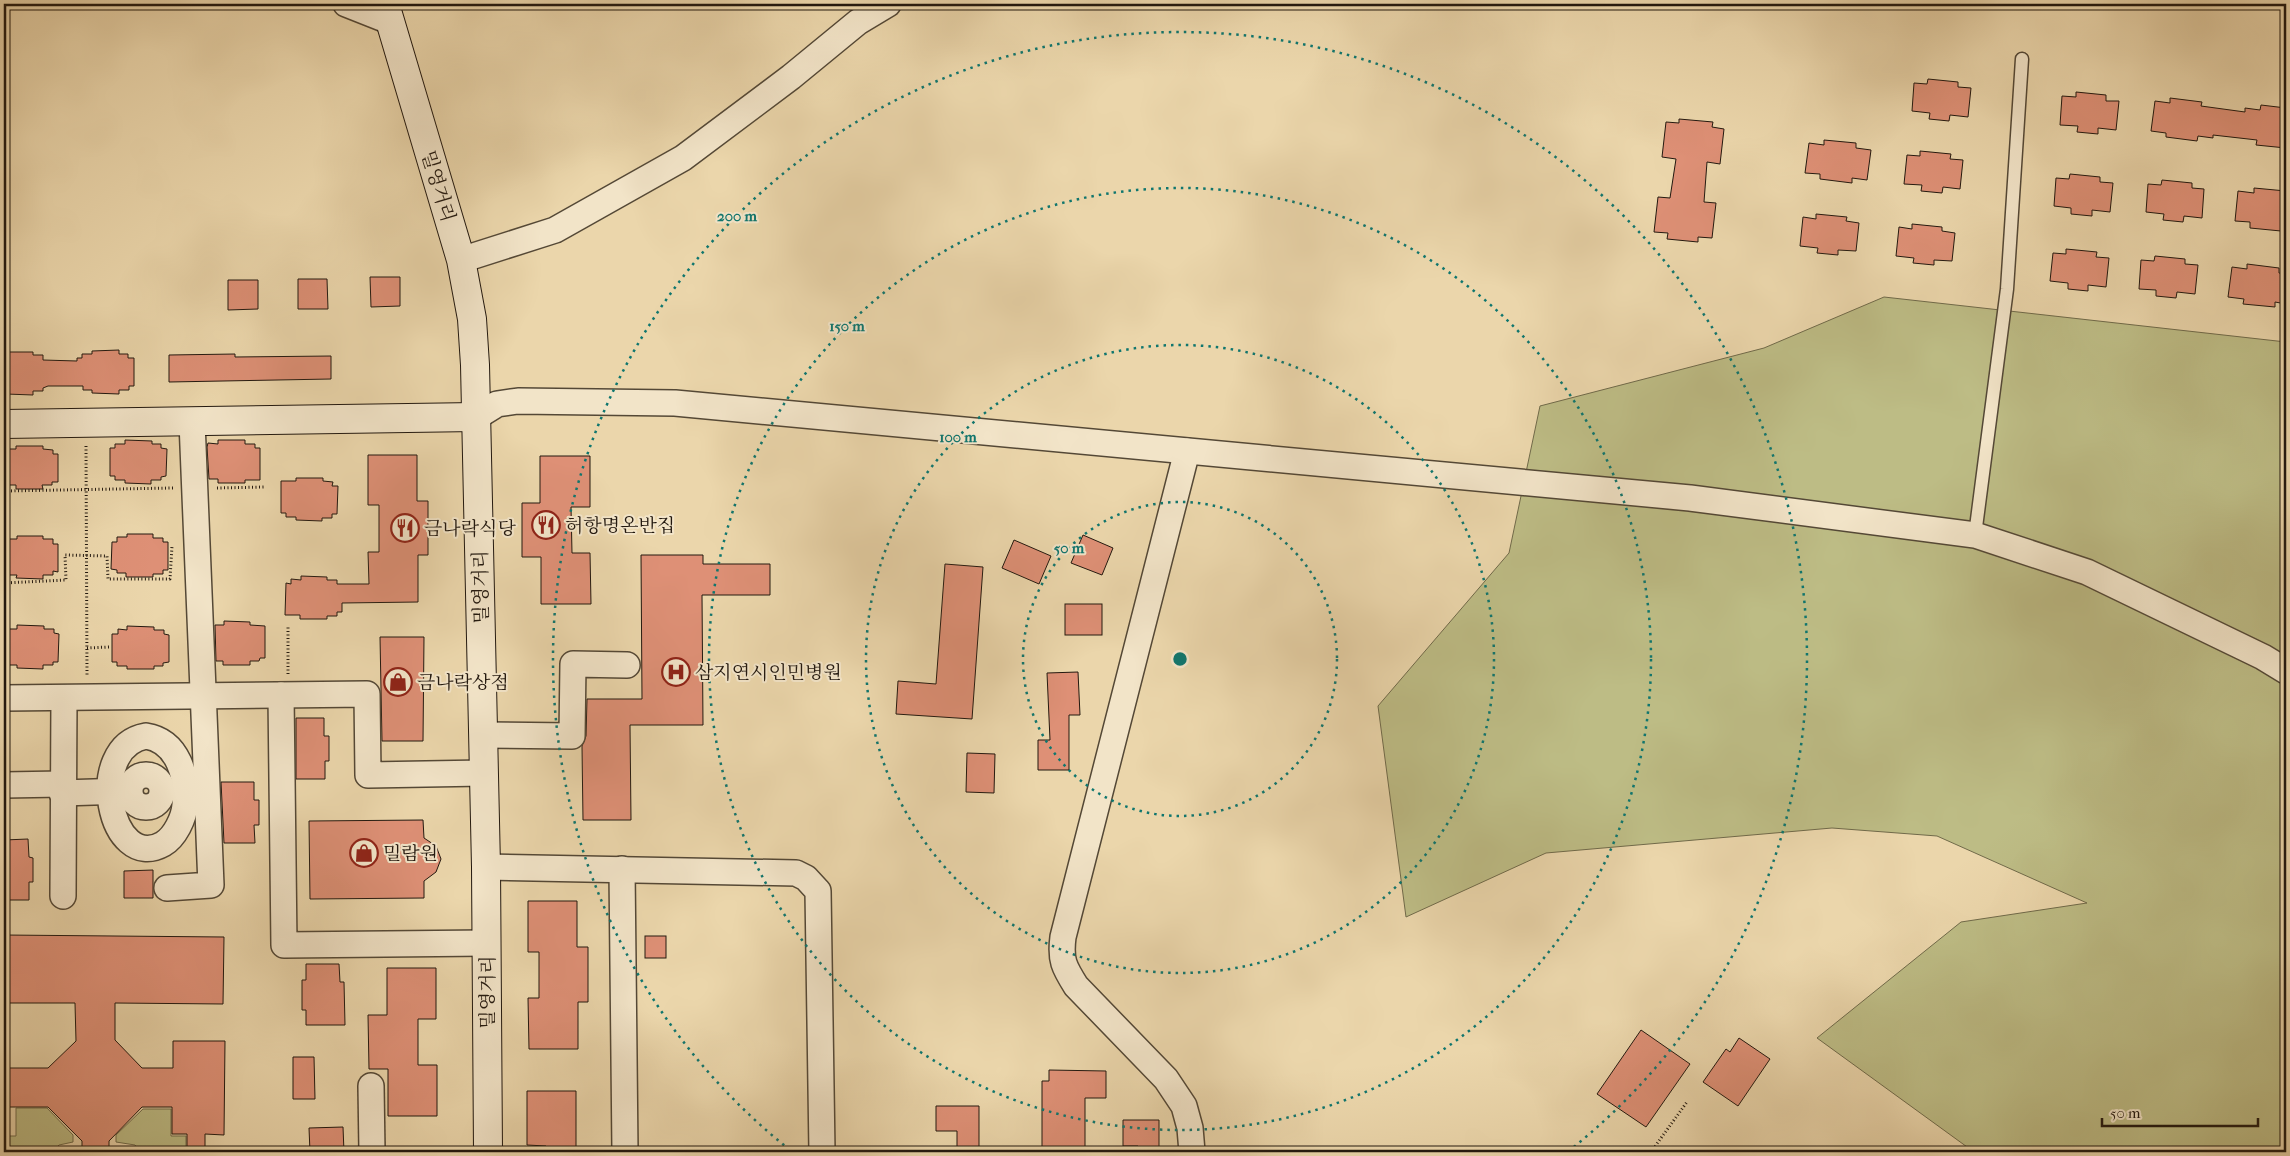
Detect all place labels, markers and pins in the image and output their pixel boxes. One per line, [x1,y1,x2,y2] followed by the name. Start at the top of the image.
[531,510,561,540] restaurant icon: 허항명온반집
[390,513,420,543] restaurant icon: 금나락식당
[565,515,675,537] place label: 허항명온반집
[424,518,516,540] place label: 금나락식당
[1171,650,1189,668] centre of rings
[661,657,691,687] hospital icon: 삼지연시인민병원
[695,662,842,684] place label: 삼지연시인민병원
[383,667,413,697] shop icon: 금나락상점
[417,672,509,694] place label: 금나락상점
[349,838,379,868] shop icon: 밀람원
[383,843,438,865] place label: 밀람원

